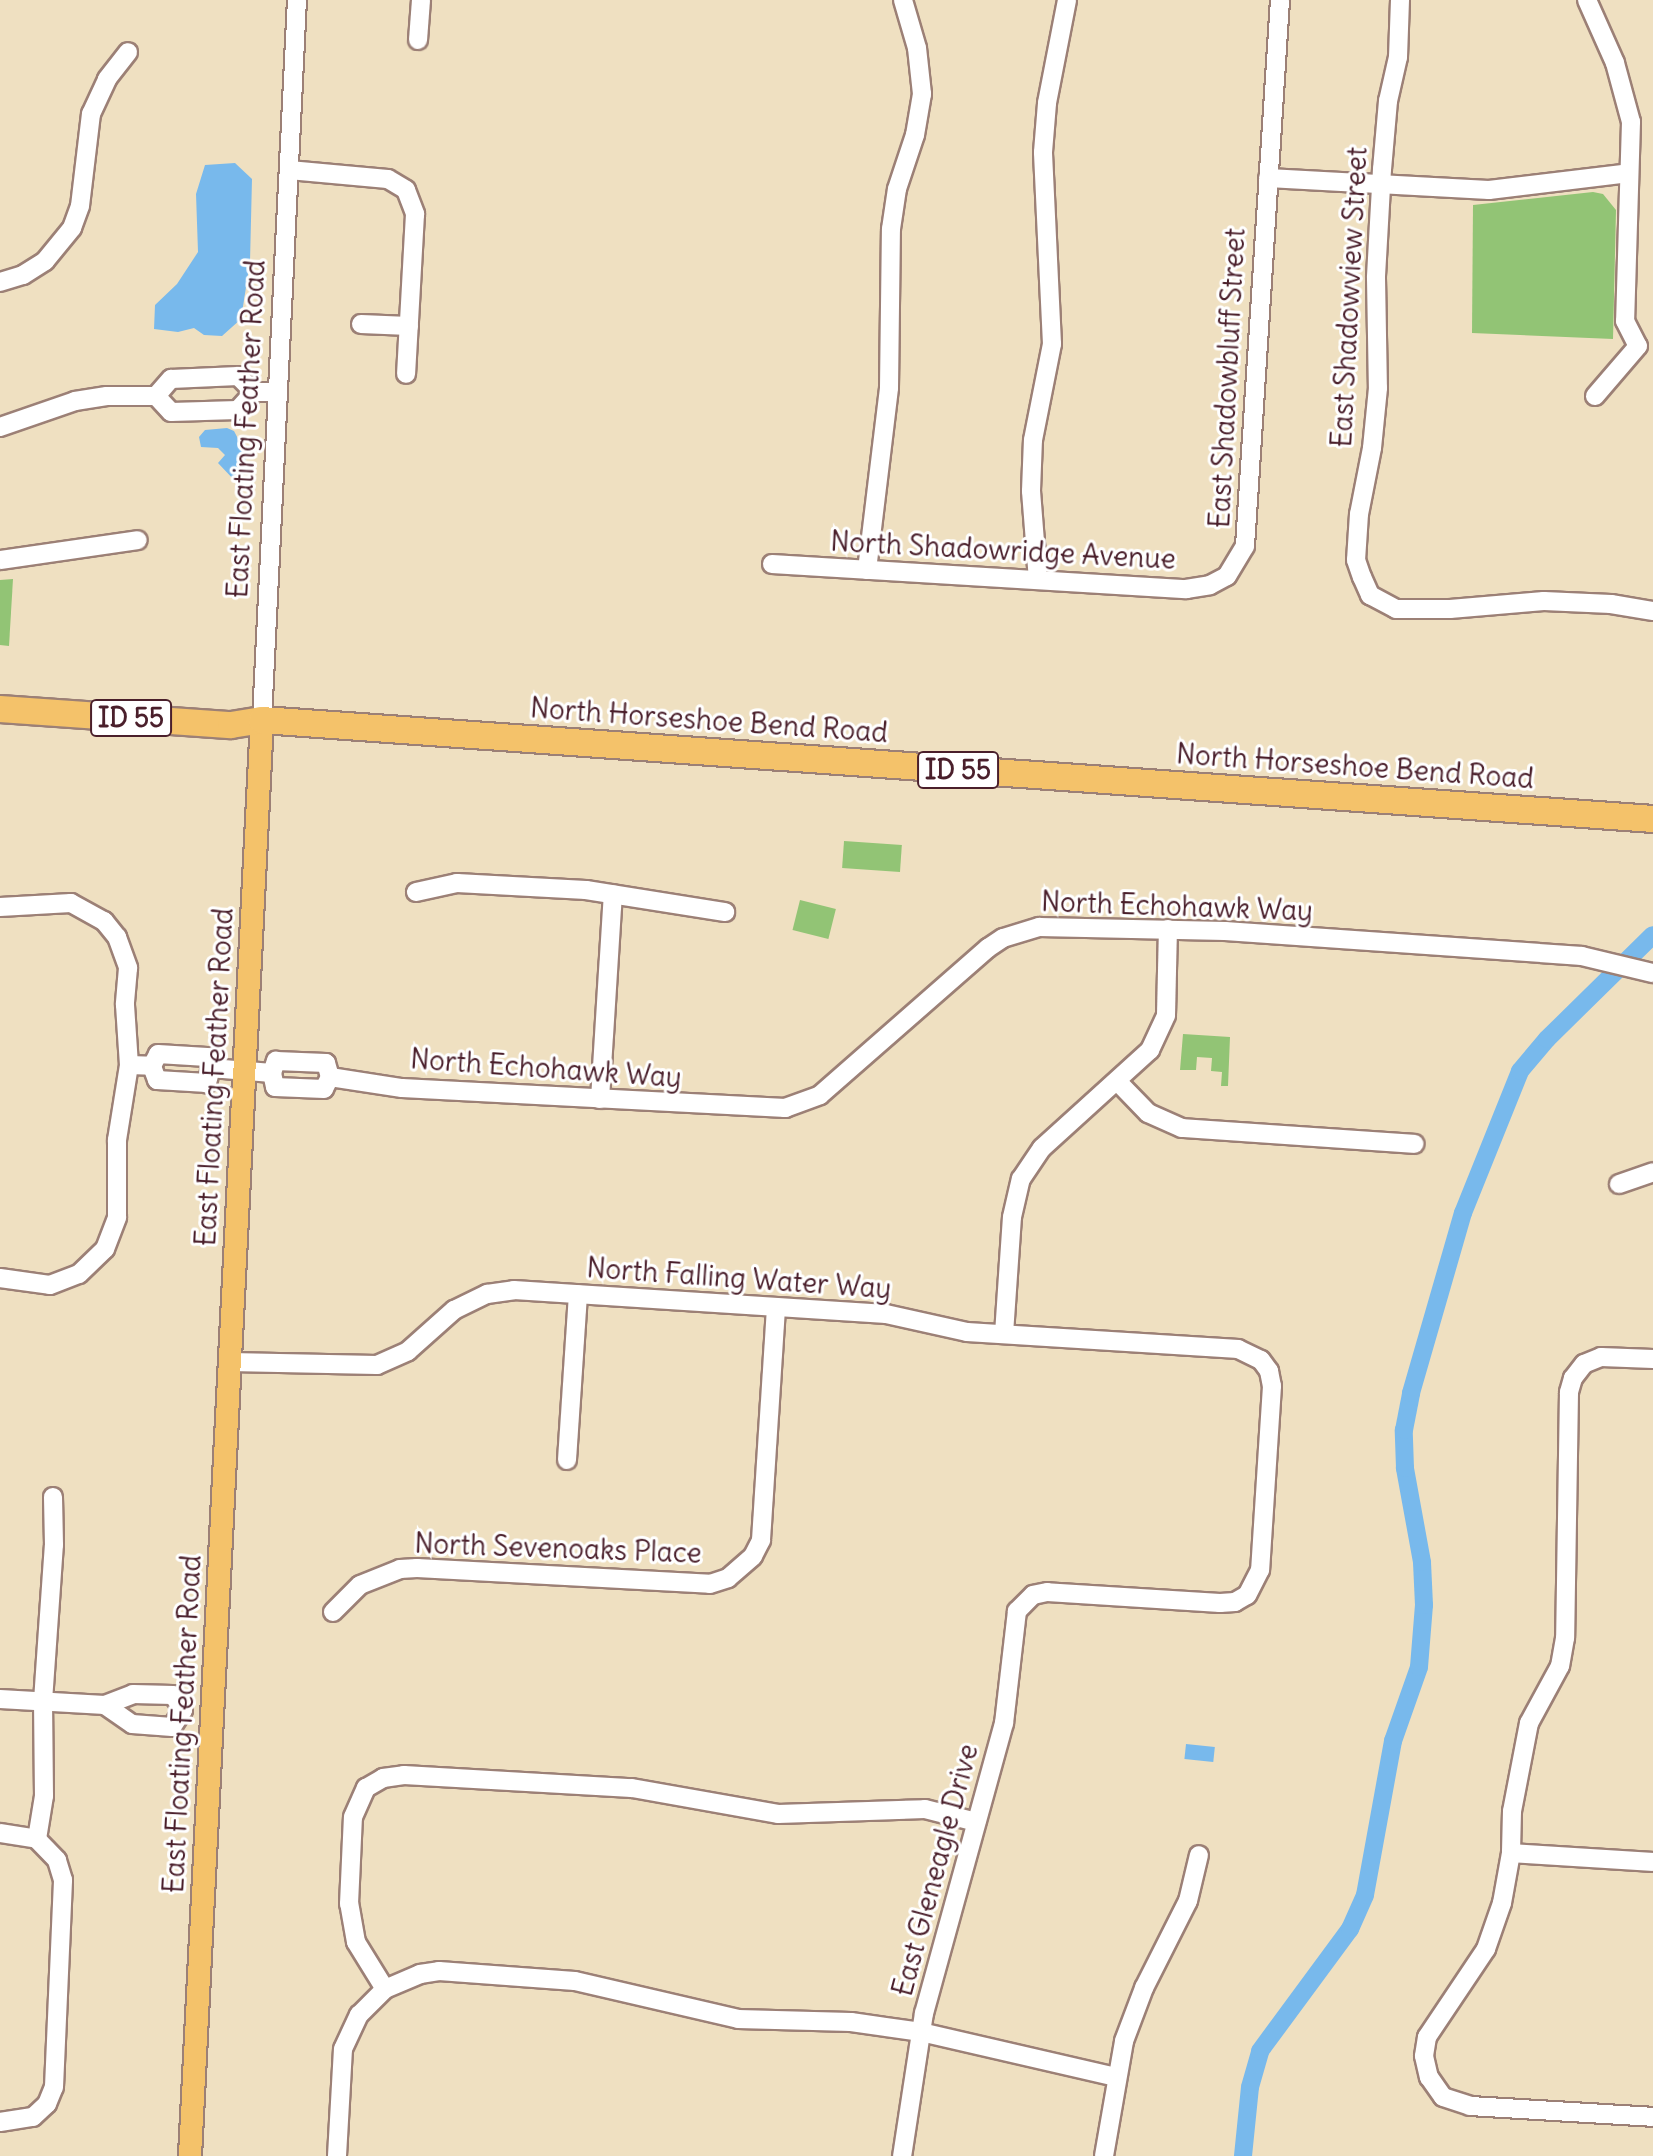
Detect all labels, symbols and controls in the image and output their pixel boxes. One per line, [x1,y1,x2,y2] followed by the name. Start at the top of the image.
[1324,146,1374,448] street label: East Shadowview Street
[1202,227,1252,529] street label: East Shadowbluff Street
[220,259,272,599] street label: East Floating Feather Road
[829,524,1177,576] street label: North Shadowridge Avenue
[529,691,889,749] street label: North Horseshoe Bend Road
[89,696,173,740] road number: ID 55
[1175,737,1535,795] street label: North Horseshoe Bend Road
[916,748,1000,792] road number: ID 55
[1041,884,1313,928] street label: North Echohawk Way
[188,907,240,1247] street label: East Floating Feather Road
[409,1042,683,1094] street label: North Echohawk Way
[585,1251,893,1305] street label: North Falling Water Way
[414,1526,702,1570] street label: North Sevenoaks Place
[156,1554,208,1894] street label: East Floating Feather Road
[885,1740,985,2000] street label: East Gleneagle Drive

